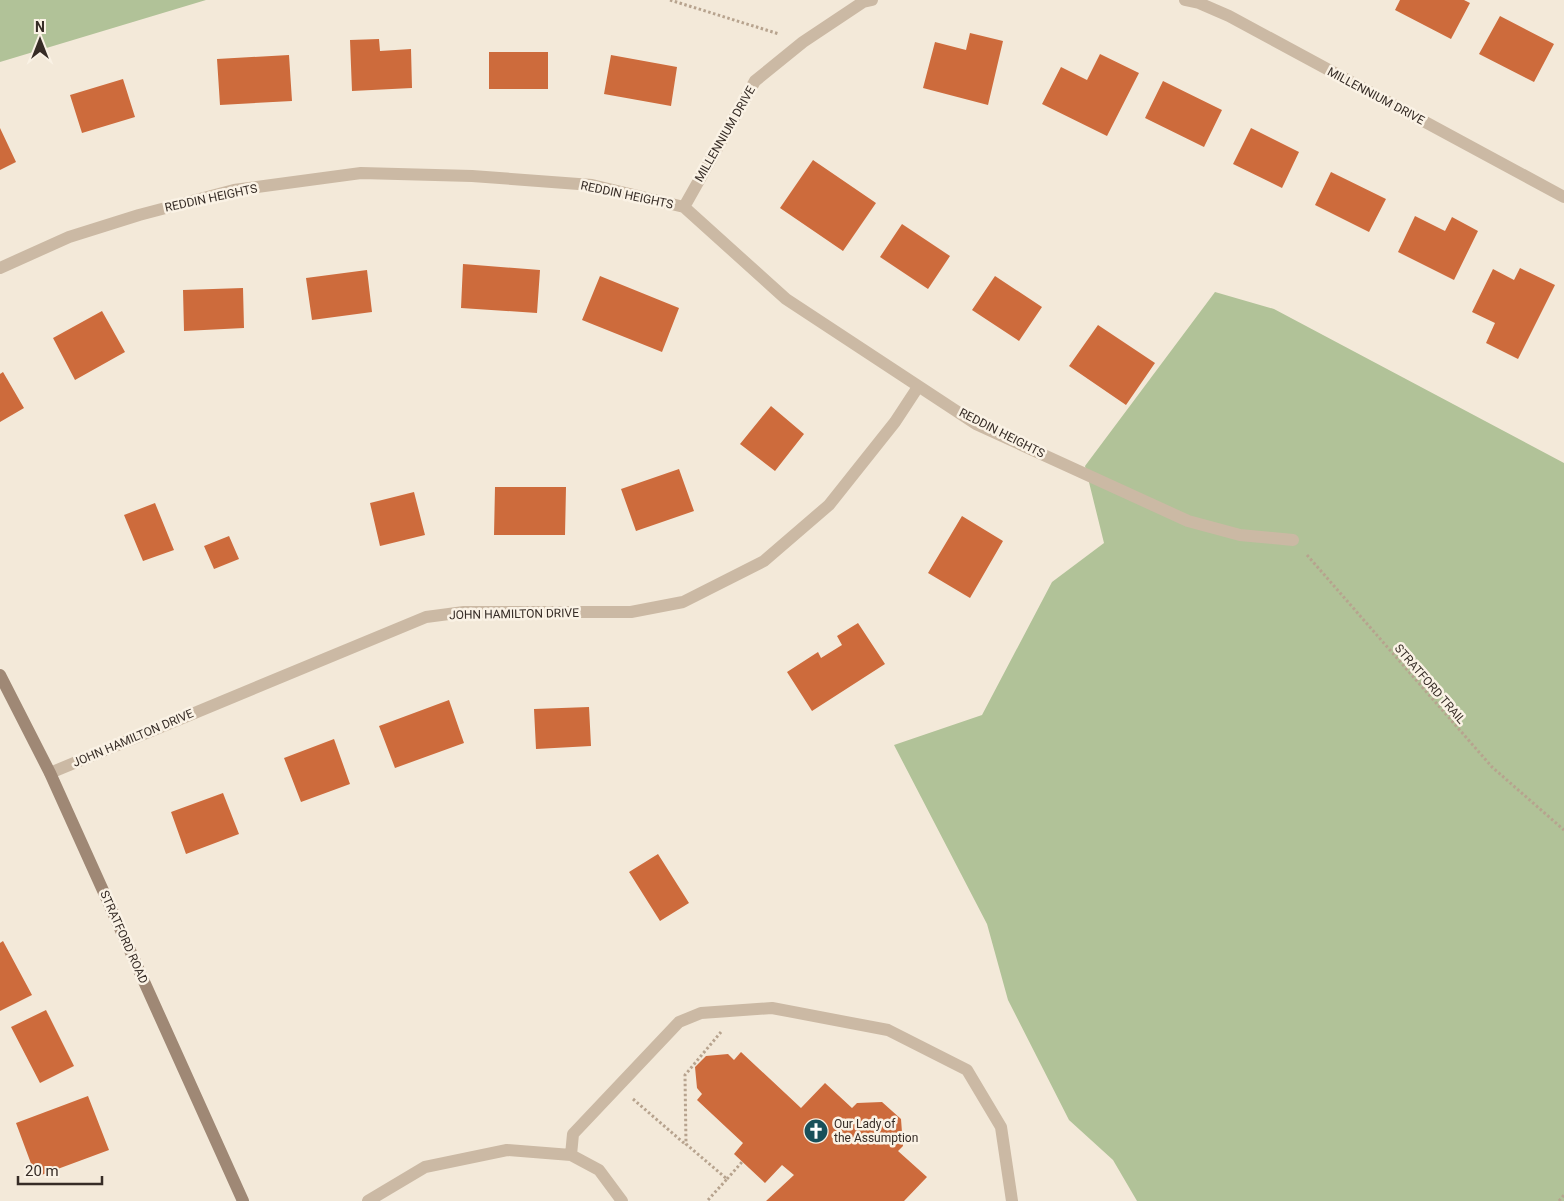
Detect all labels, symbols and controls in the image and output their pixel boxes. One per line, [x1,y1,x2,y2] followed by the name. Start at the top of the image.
[15,15,65,65] north arrow
[35,19,45,35] text: N
[1325,64,1427,128] street label: MILLENNIUM DRIVE
[692,84,758,184] street label: MILLENNIUM DRIVE
[579,178,675,212] street label: REDDIN HEIGHTS
[163,181,259,215] street label: REDDIN HEIGHTS
[957,405,1047,461] street label: REDDIN HEIGHTS
[449,606,579,622] street label: JOHN HAMILTON DRIVE
[1392,641,1469,727] street label: STRATFORD TRAIL
[71,706,196,770] street label: JOHN HAMILTON DRIVE
[97,888,151,986] street label: STRATFORD ROAD
[834,1117,918,1145] place label: Our Lady of the Assumption
[803,1118,829,1144] church icon: Our Lady of the Assumption
[18,1154,101,1186] scale bar
[25,1162,59,1180] text: 20 m

